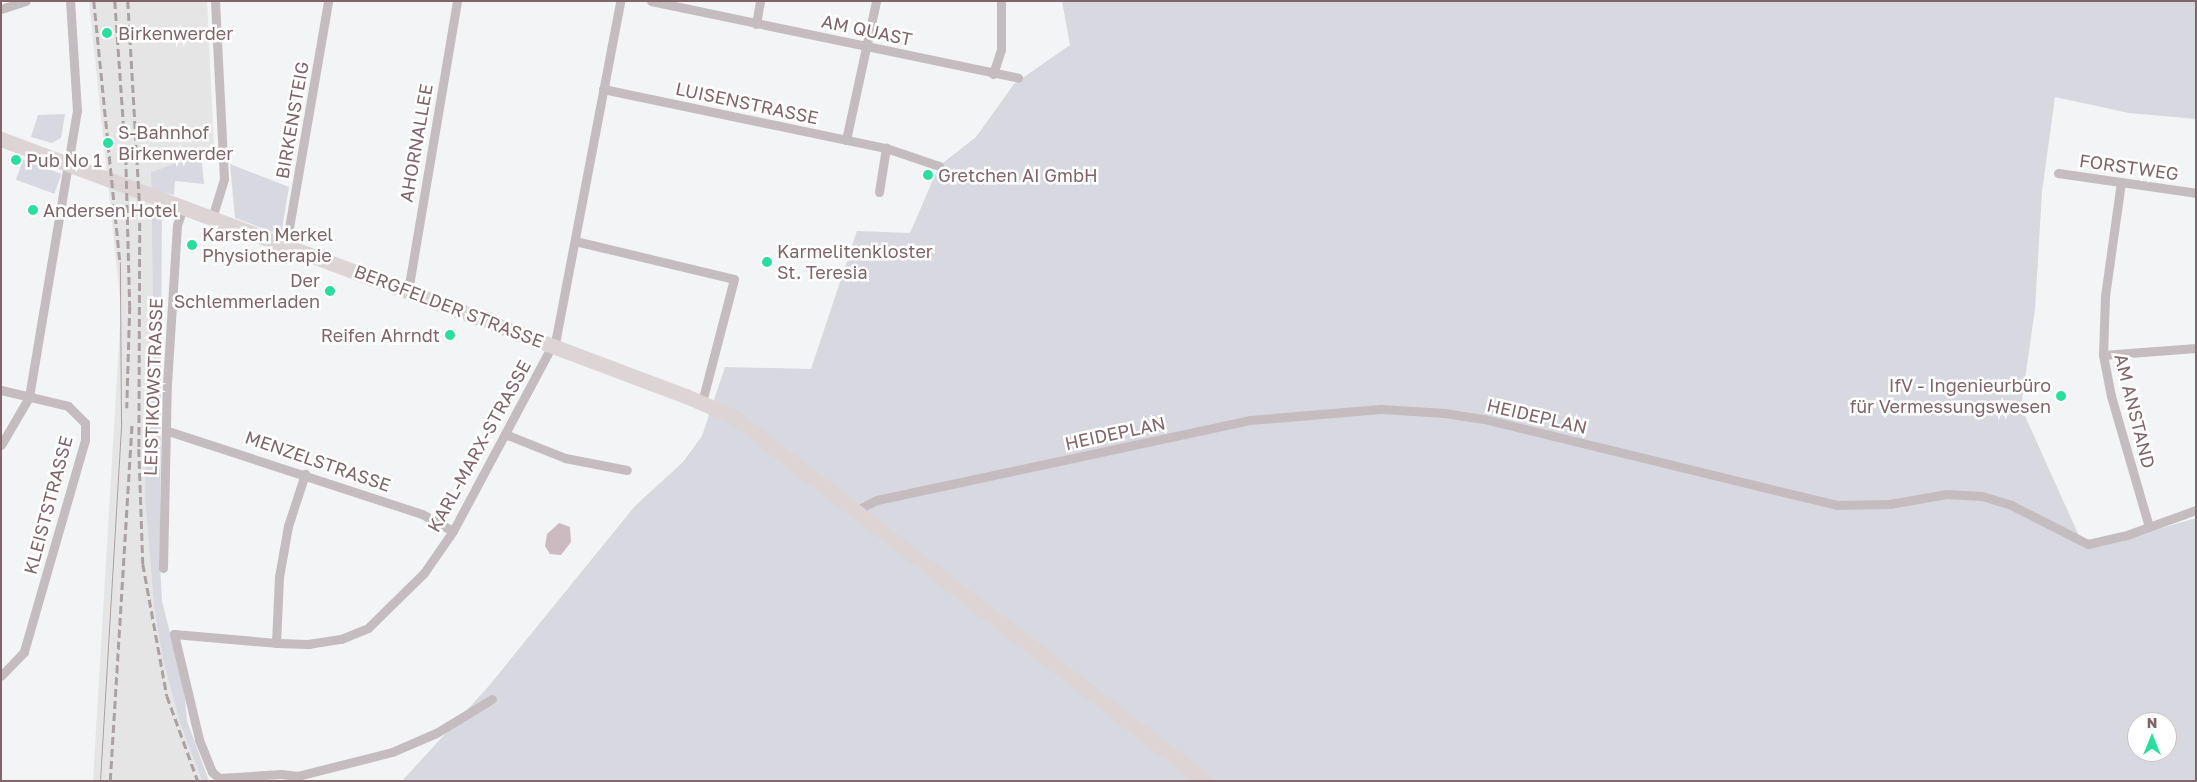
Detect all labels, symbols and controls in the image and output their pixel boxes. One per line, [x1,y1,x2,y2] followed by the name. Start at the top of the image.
[820,10,914,50] street label: AM QUAST
[118,22,233,44] place label: Birkenwerder
[100,26,114,40] marker: Birkenwerder
[271,60,313,180] street label: BIRKENSTEIG
[674,77,820,129] street label: LUISENSTRASSE
[395,82,437,204] street label: AHORNALLEE
[118,122,233,164] place label: S-Bahnhof Birkenwerder
[102,137,114,149] marker: S-Bahnhof Birkenwerder
[26,149,102,171] place label: Pub No 1
[2078,149,2180,185] street label: FORSTWEG
[10,154,22,166] marker: Pub No 1
[938,164,1098,186] place label: Gretchen AI GmbH
[922,169,934,181] marker: Gretchen AI GmbH
[43,199,178,221] place label: Andersen Hotel
[27,204,39,216] marker: Andersen Hotel
[202,224,333,266] place label: Karsten Merkel Physiotherapie
[186,239,198,251] marker: Karsten Merkel Physiotherapie
[777,241,933,284] place label: Karmelitenkloster St. Teresia
[761,256,773,268] marker: Karmelitenkloster St. Teresia
[351,260,547,352] street label: BERGFELDER STRASSE
[174,270,320,312] place label: Der Schlemmerladen
[324,285,336,297] marker: Der Schlemmerladen
[139,298,167,476] street label: LEISTIKOWSTRASSE
[321,324,440,346] place label: Reifen Ahrndt
[444,329,456,341] marker: Reifen Ahrndt
[2110,352,2160,470] street label: AM ANSTAND
[423,356,535,536] street label: KARL-MARX-STRASSE
[1850,375,2051,418] place label: IfV - Ingenieurbüro für Vermessungswesen
[2055,390,2067,402] marker: IfV - Ingenieurbüro für Vermessungswesen
[1485,394,1589,438] street label: HEIDEPLAN
[1063,412,1167,454] street label: HEIDEPLAN
[242,426,394,496] street label: MENZELSTRASSE
[19,433,77,577] street label: KLEISTSTRASSE
[2127,712,2177,762] north arrow
[2147,714,2157,731] text: N

